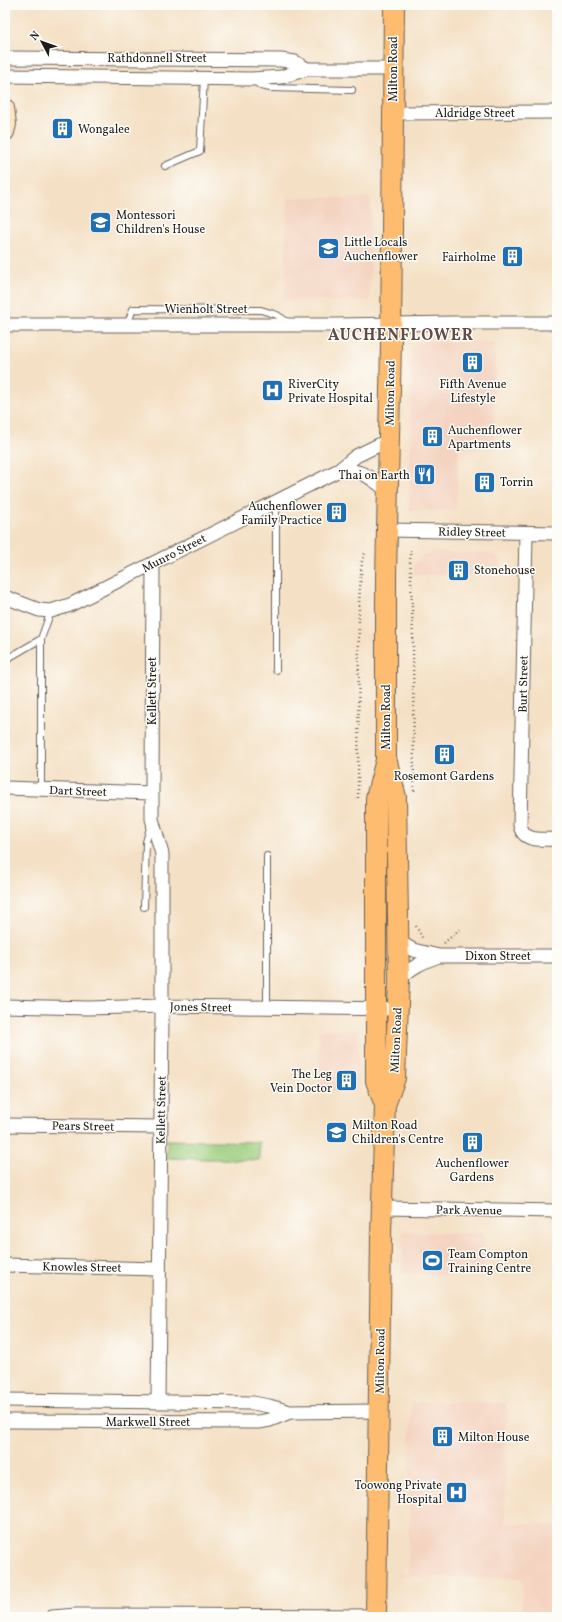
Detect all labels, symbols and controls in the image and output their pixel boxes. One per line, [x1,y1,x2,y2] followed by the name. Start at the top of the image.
[22,22,62,62] north arrow
[27,28,44,44] text: N
[386,36,402,102] street label: Milton Road
[107,51,207,67] street label: Rathdonnell Street
[435,106,515,122] street label: Aldridge Street
[50,116,76,142] building icon: Wongalee
[78,122,130,138] place label: Wongalee
[116,208,205,238] place label: Montessori Children's House
[87,209,113,235] school or university icon: Montessori Children's House
[344,235,418,265] place label: Little Locals Auchenflower
[315,236,341,262] school or university icon: Little Locals Auchenflower
[499,244,525,270] building icon: Fairholme
[442,250,496,266] place label: Fairholme
[164,302,248,318] street label: Wienholt Street
[328,325,474,347] district label: AUCHENFLOWER
[460,350,486,376] building icon: Fifth Avenue Lifestyle
[382,360,400,426] street label: Milton Road
[288,377,373,407] place label: RiverCity Private Hospital
[439,377,507,407] place label: Fifth Avenue Lifestyle
[260,378,286,404] hospital icon: RiverCity Private Hospital
[448,423,522,453] place label: Auchenflower Apartments
[419,424,445,450] building icon: Auchenflower Apartments
[412,462,438,488] restaurant icon: Thai on Earth
[339,468,410,484] place label: Thai on Earth
[472,469,498,495] building icon: Torrin
[500,475,533,491] place label: Torrin
[241,499,322,529] place label: Auchenflower Family Practice
[324,500,350,526] building icon: Auchenflower Family Practice
[438,524,506,542] street label: Ridley Street
[140,531,209,577] street label: Munro Street
[445,557,471,583] building icon: Stonehouse
[474,563,535,579] place label: Stonehouse
[516,655,532,713] street label: Burt Street
[145,657,161,725] street label: Kellett Street
[379,684,395,750] street label: Milton Road
[431,742,457,768] building icon: Rosemont Gardens
[394,769,494,785] place label: Rosemont Gardens
[49,783,107,801] street label: Dart Street
[465,949,531,965] street label: Dixon Street
[170,999,232,1017] street label: Jones Street
[387,1007,407,1073] street label: Milton Road
[270,1067,332,1097] place label: The Leg Vein Doctor
[334,1068,360,1094] building icon: The Leg Vein Doctor
[153,1076,171,1144] street label: Kellett Street
[52,1118,114,1136] street label: Pears Street
[352,1118,444,1148] place label: Milton Road Children's Centre
[324,1119,350,1145] school or university icon: Milton Road Children's Centre
[459,1129,485,1155] building icon: Auchenflower Gardens
[435,1156,509,1186] place label: Auchenflower Gardens
[436,1202,503,1220] street label: Park Avenue
[448,1247,532,1277] place label: Team Compton Training Centre
[419,1248,445,1274] sports icon: Team Compton Training Centre
[42,1259,122,1277] street label: Knowles Street
[372,1328,390,1394] street label: Milton Road
[106,1415,190,1431] street label: Markwell Street
[430,1424,456,1450] building icon: Milton House
[458,1430,530,1446] place label: Milton House
[354,1478,442,1508] place label: Toowong Private Hospital
[444,1479,470,1505] hospital icon: Toowong Private Hospital

